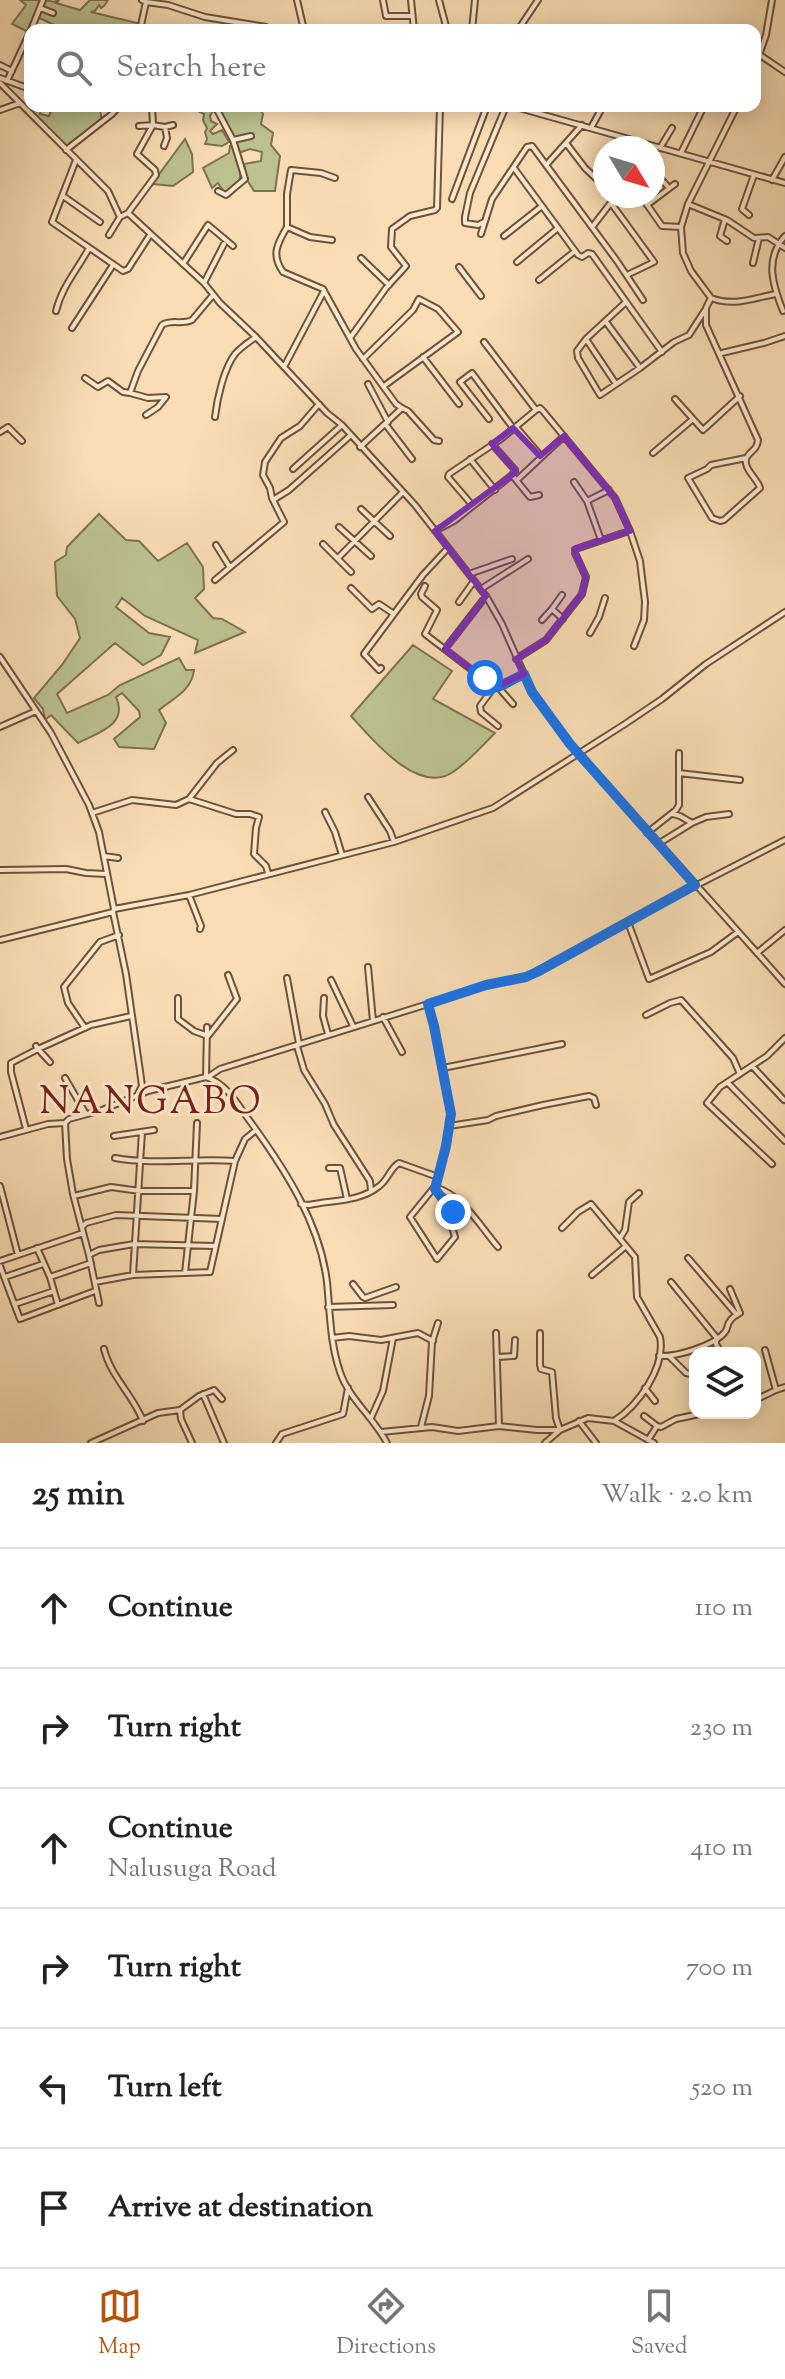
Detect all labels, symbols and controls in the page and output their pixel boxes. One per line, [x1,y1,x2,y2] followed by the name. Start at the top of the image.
[24,24,761,112] search box
[52,46,96,90] icon: search
[116,47,266,90] text: Search here
[593,136,665,208] north arrow
[467,660,503,696] route start
[39,1077,263,1131] district label: NANGABO
[435,1194,471,1230] route end
[689,1347,761,1419] map controls
[689,1347,761,1419] button: layers
[32,1471,125,1520] text: 25 min
[601,1477,753,1514] text: Walk · 2.0 km
[32,1586,76,1630] icon: ahead
[108,1587,233,1630] text: Continue
[695,1590,753,1627] text: 110 m
[32,1706,76,1750] icon: right
[108,1707,241,1750] text: Turn right
[690,1710,753,1747] text: 230 m
[108,1808,233,1851] text: Continue
[32,1826,76,1870] icon: ahead
[691,1830,753,1867] text: 410 m
[108,1851,276,1888] text: Nalusuga Road
[32,1946,76,1990] icon: right
[108,1947,241,1990] text: Turn right
[686,1950,753,1987] text: 700 m
[32,2066,76,2110] icon: left
[108,2067,222,2110] text: Turn left
[691,2070,753,2107] text: 520 m
[32,2186,76,2230] icon: arrive
[108,2187,373,2230] text: Arrive at destination
[98,2284,142,2364] tab: Map
[337,2284,436,2364] tab: Directions
[631,2284,687,2364] tab: Saved

